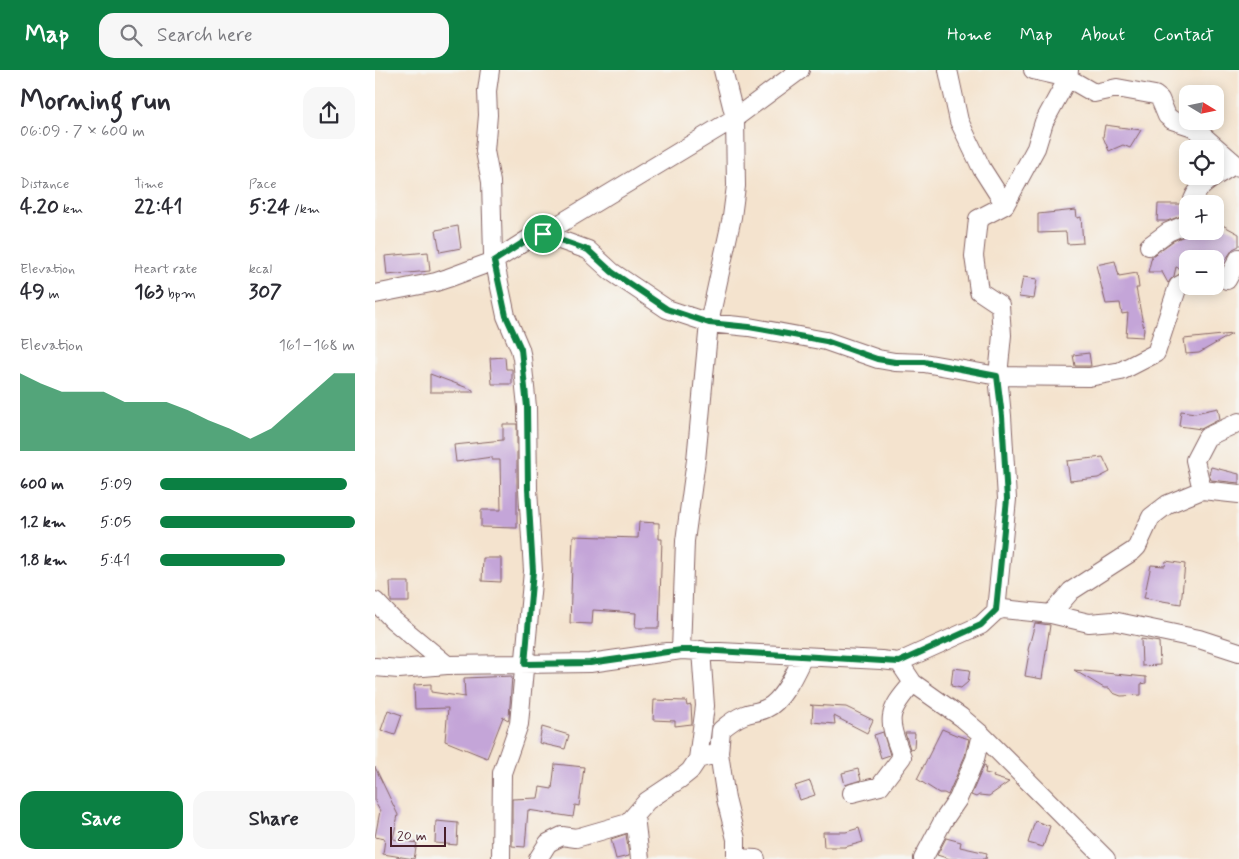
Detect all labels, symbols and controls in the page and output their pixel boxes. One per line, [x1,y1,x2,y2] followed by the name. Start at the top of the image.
[99,13,449,58] search box
[25,20,69,51] text: Map
[117,21,145,49] icon: search
[157,23,253,48] text: Search here
[947,23,992,47] text: Home
[1020,23,1053,47] text: Map
[1081,23,1125,47] text: About
[1153,23,1214,47] text: Contact
[20,83,171,120] text: Morning run
[1179,85,1224,130] north arrow
[1179,85,1224,295] map controls
[303,87,355,139] button: share
[20,121,145,142] text: 06:09 · 7 × 600 m
[1179,140,1224,185] button: locate
[20,175,69,193] text: Distance
[134,175,164,193] text: Time
[249,175,277,193] text: Pace
[20,193,59,221] text: 4.20
[134,193,183,221] text: 22:41
[249,193,290,221] text: 5:24
[1179,195,1224,240] button: +
[59,200,83,218] text: km
[290,200,320,218] text: /km
[522,213,564,255] pin
[529,220,557,248] icon: arrive
[1179,250,1224,295] button: −
[20,260,75,278] text: Elevation
[134,260,197,278] text: Heart rate
[249,260,272,278] text: kcal
[20,278,45,306] text: 49
[134,278,164,306] text: 163
[249,278,282,306] text: 307
[45,285,60,303] text: m
[164,285,196,303] text: bpm
[20,335,83,356] text: Elevation
[279,335,355,356] text: 161–168 m
[20,474,64,495] text: 600 m
[100,474,132,495] text: 5:09
[20,512,66,533] text: 1.2 km
[100,512,131,533] text: 5:05
[20,550,67,571] text: 1.8 km
[100,550,130,571] text: 5:41
[20,791,183,849] button: Save
[193,791,355,849] button: Share
[390,824,446,847] scale bar
[397,827,427,845] text: 20 m

